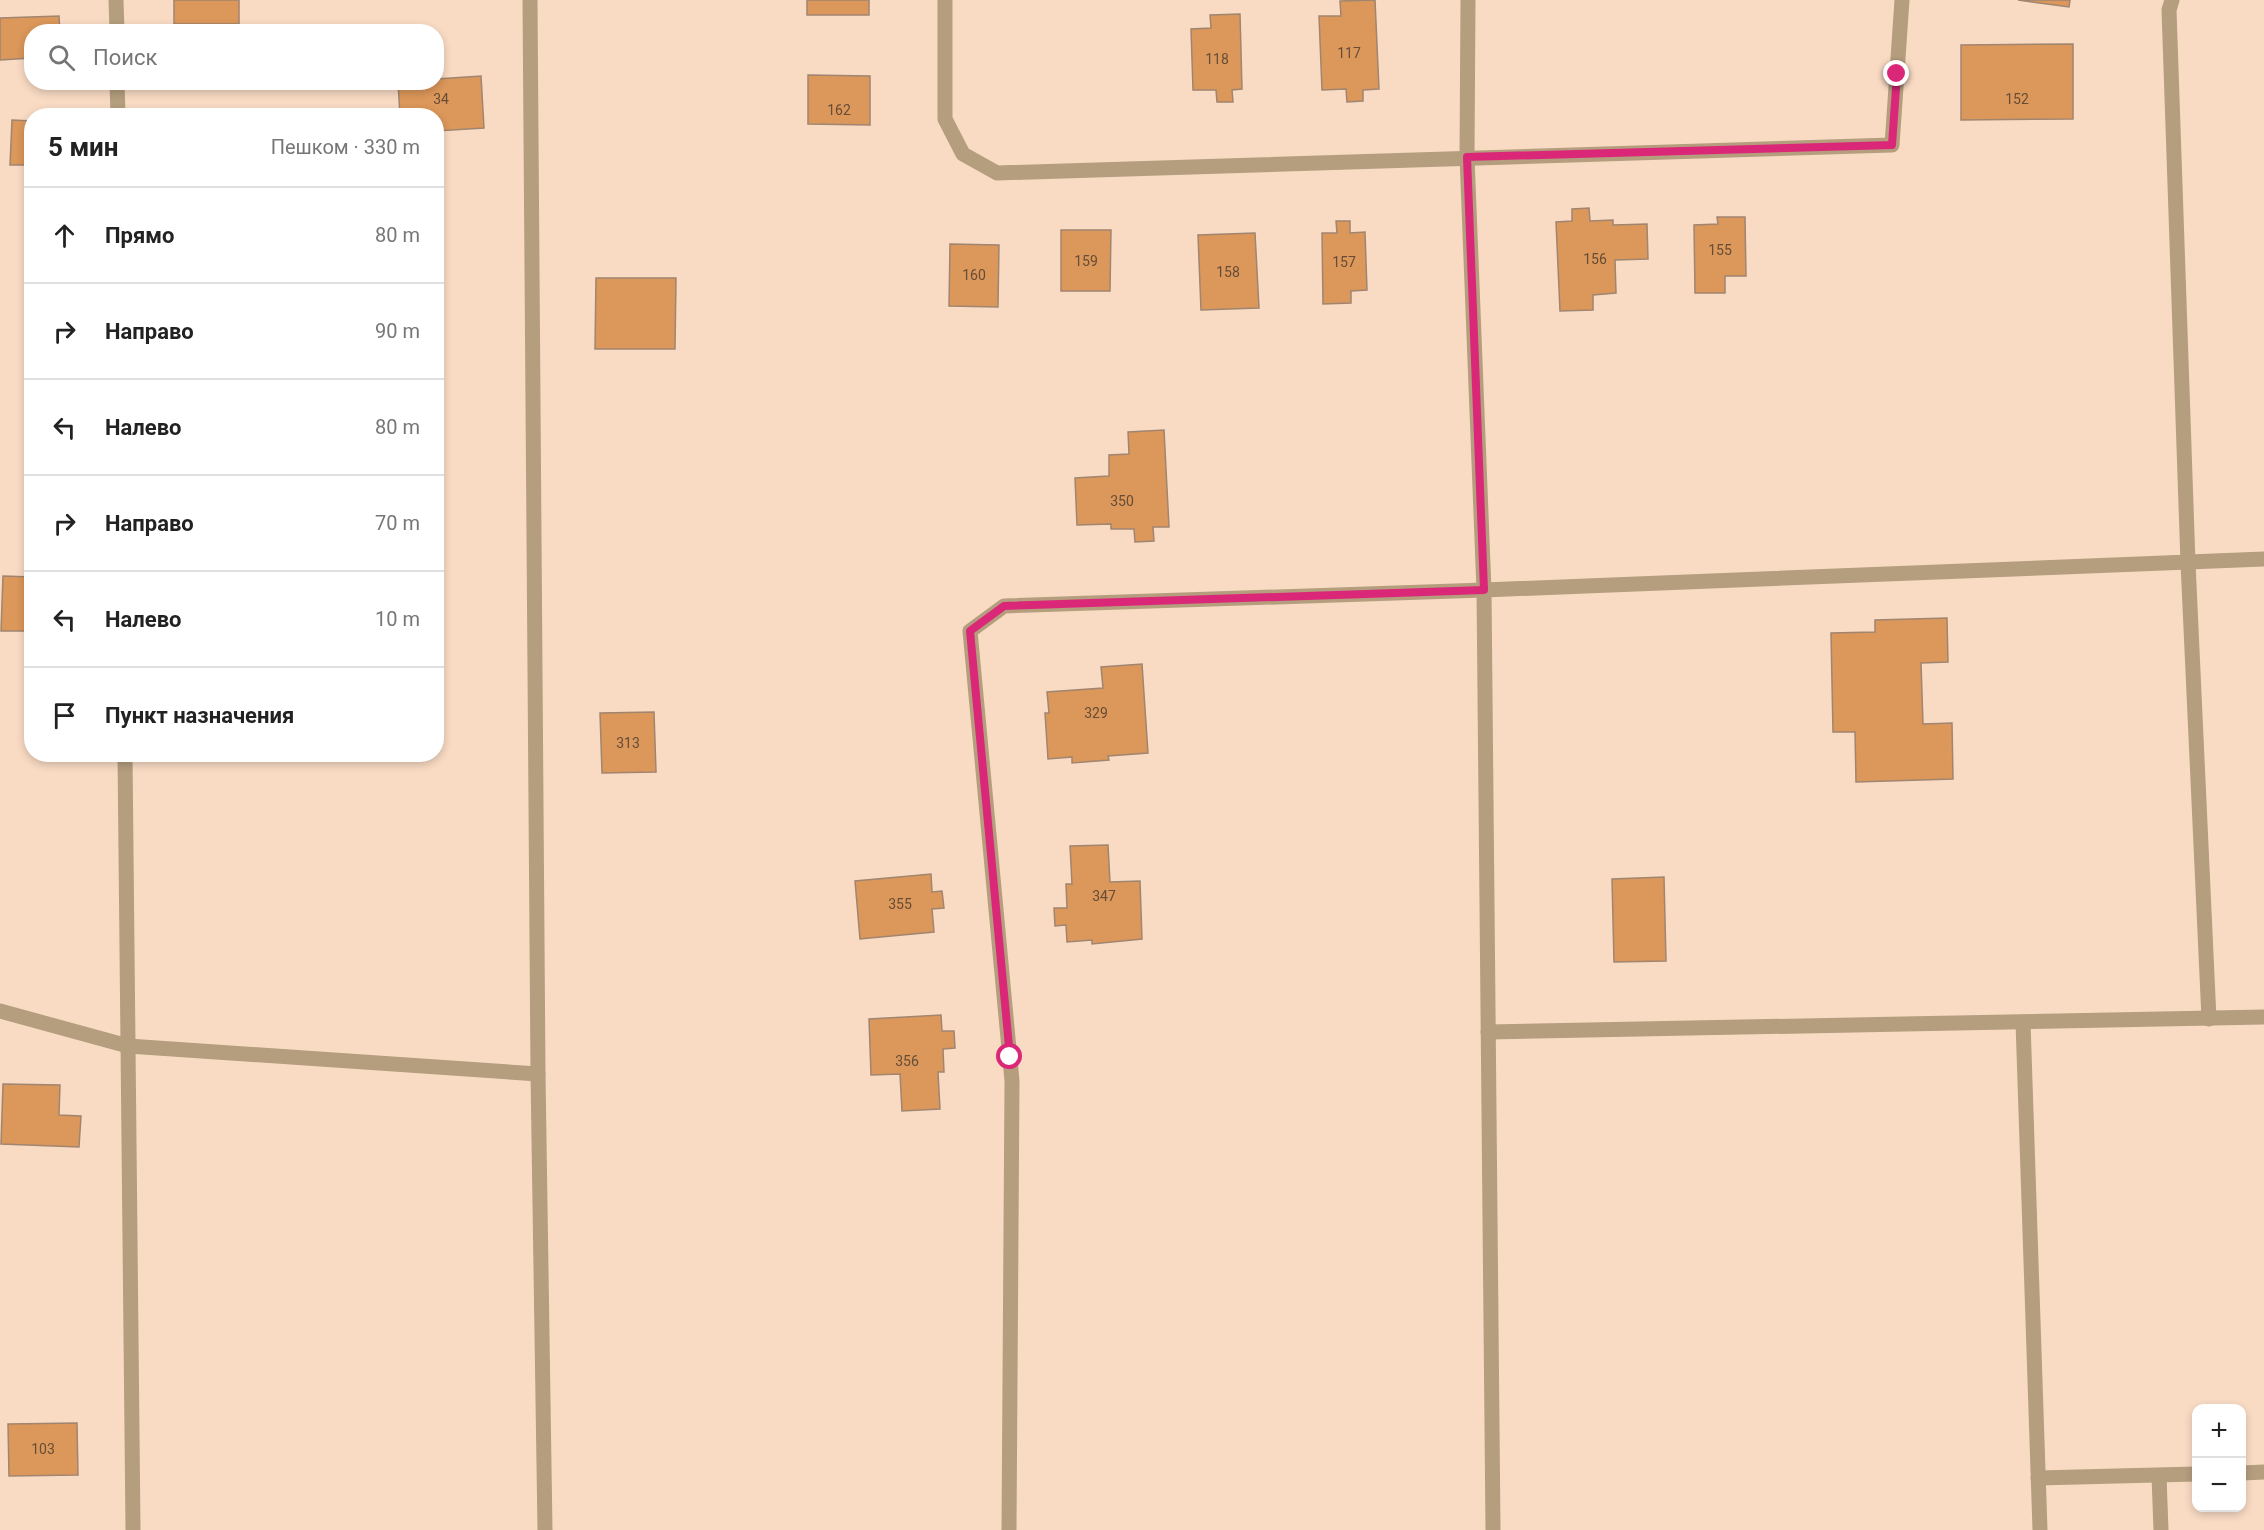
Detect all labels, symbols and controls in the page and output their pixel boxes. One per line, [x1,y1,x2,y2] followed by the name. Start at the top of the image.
[24,24,444,90] search box
[45,41,78,74] icon: search
[93,45,157,70] text: Поиск
[1337,45,1361,61] house number: 117
[1205,51,1229,67] house number: 118
[1883,60,1909,86] route end
[433,91,449,107] house number: 34
[2005,91,2029,107] house number: 152
[827,102,851,118] house number: 162
[48,132,119,162] text: 5 мин
[271,135,420,159] text: Пешком · 330 m
[48,219,81,252] icon: ahead
[105,223,174,248] text: Прямо
[375,223,420,247] text: 80 m
[1708,242,1732,258] house number: 155
[1583,251,1607,267] house number: 156
[1074,253,1098,269] house number: 159
[1332,254,1356,270] house number: 157
[1216,264,1240,280] house number: 158
[962,267,986,283] house number: 160
[48,315,81,348] icon: right
[105,319,194,344] text: Направо
[375,319,420,343] text: 90 m
[48,411,81,444] icon: left
[105,415,182,440] text: Налево
[375,415,420,439] text: 80 m
[1110,493,1134,509] house number: 350
[48,507,81,540] icon: right
[105,511,194,536] text: Направо
[375,511,420,535] text: 70 m
[48,603,81,636] icon: left
[105,607,182,632] text: Налево
[375,607,420,631] text: 10 m
[48,699,81,732] icon: arrive
[105,703,294,728] text: Пункт назначения
[1084,705,1108,721] house number: 329
[616,735,640,751] house number: 313
[1092,888,1116,904] house number: 347
[888,896,912,912] house number: 355
[996,1043,1022,1069] route start
[895,1053,919,1069] house number: 356
[2192,1404,2246,1512] map controls
[2192,1404,2246,1458] button: +
[31,1441,55,1457] house number: 103
[2192,1458,2246,1512] button: −

